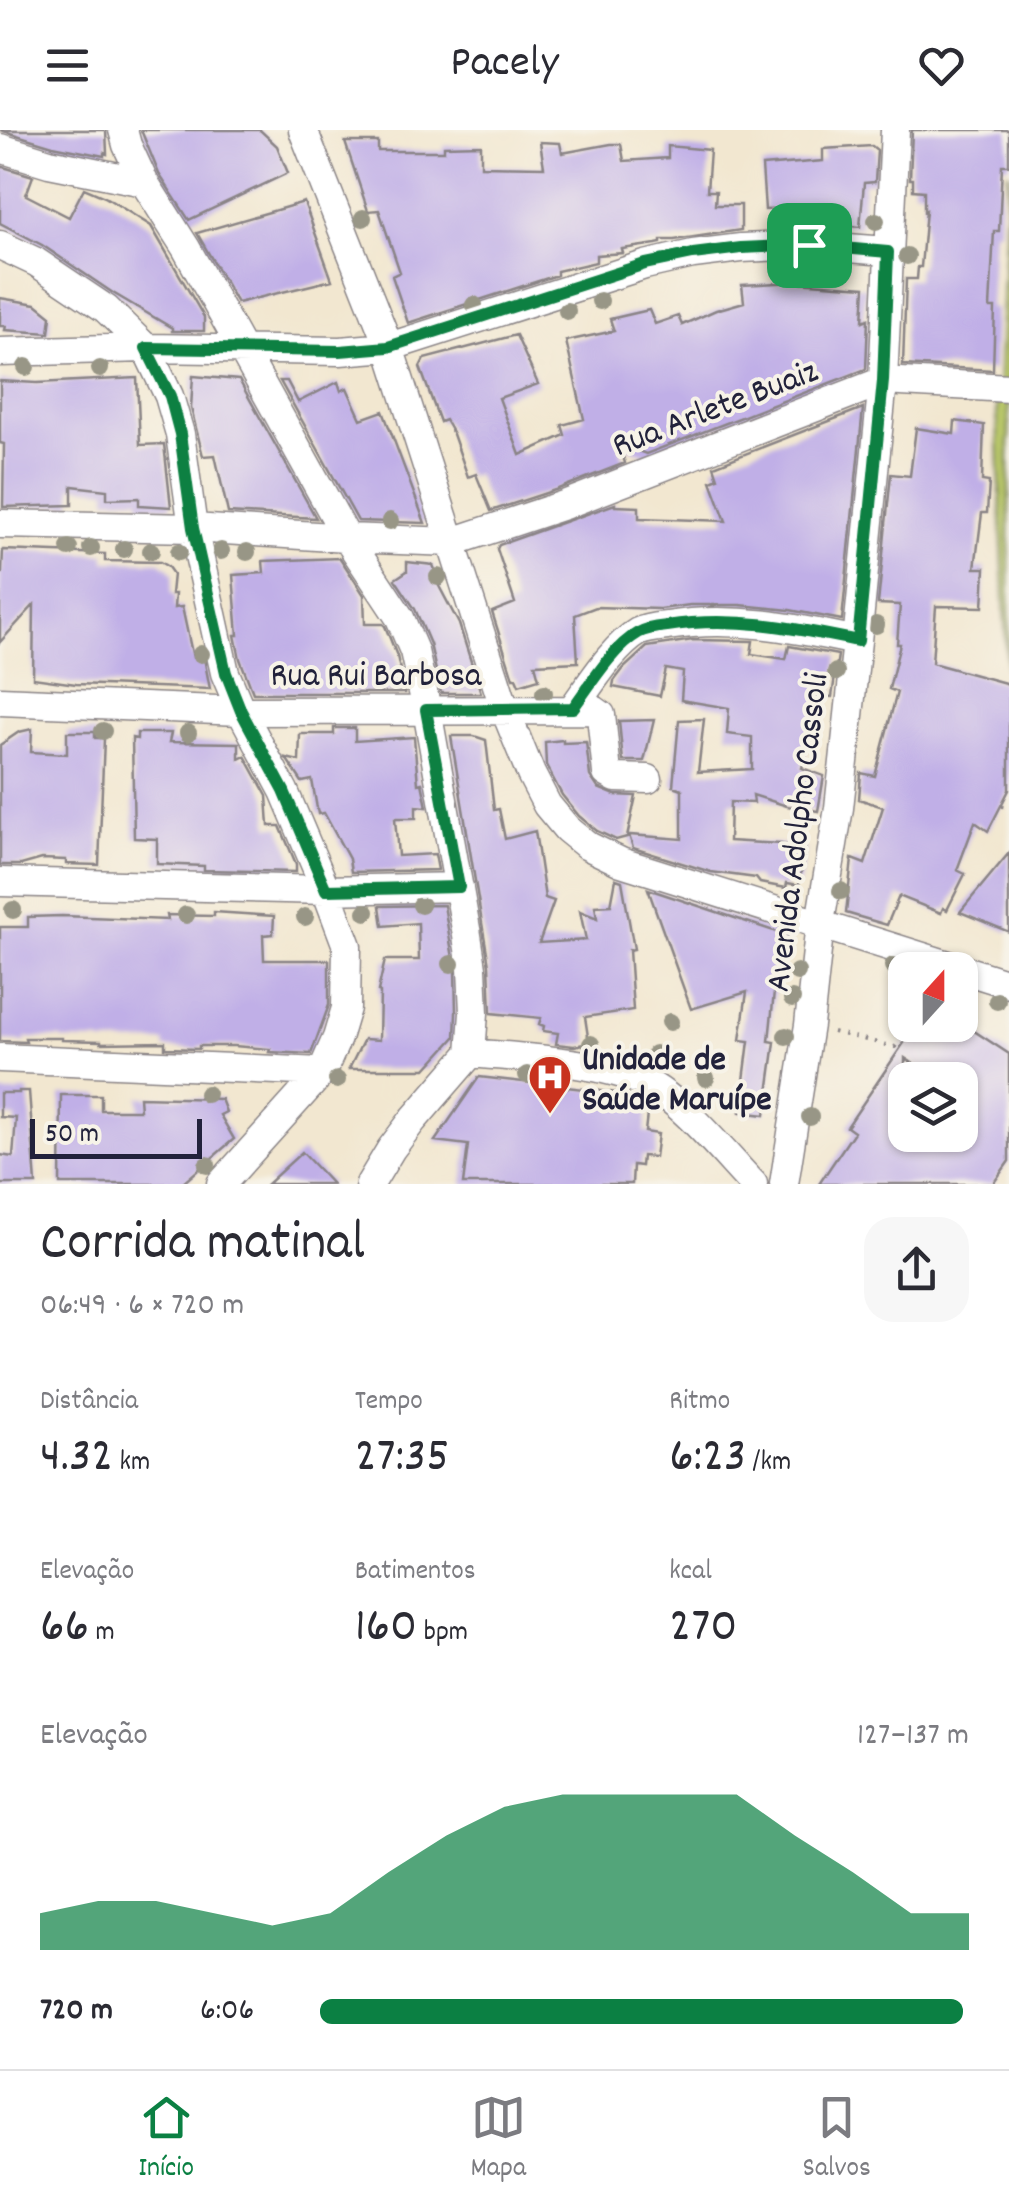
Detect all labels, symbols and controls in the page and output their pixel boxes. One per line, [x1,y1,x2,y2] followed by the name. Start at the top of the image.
[450,33,559,97] text: Pacely
[40,38,95,93] icon: menu
[914,38,969,93] icon: heart
[767,203,852,288] pin
[782,218,837,273] icon: arrive
[606,349,826,473] street label: Rua Arlete Buaiz
[271,653,482,703] street label: Rua Rui Barbosa
[756,670,844,995] street label: Avenida Adolpho Cassoli
[888,952,978,1042] north arrow
[888,952,978,1152] map controls
[582,1037,772,1127] place label: Unidade de Saúde Maruípe
[527,1054,573,1115] hospital icon: Unidade de Saúde Maruípe
[888,1062,978,1152] button: layers
[30,1114,202,1158] scale bar
[45,1116,99,1156] text: 50 m
[40,1207,365,1286] text: Corrida matinal
[864,1217,969,1322] button: share
[40,1284,244,1330] text: 06:49 · 6 × 720 m
[40,1383,138,1423] text: Distância
[355,1383,423,1423] text: Tempo
[669,1383,730,1423] text: Ritmo
[40,1423,113,1495] text: 4.32
[355,1423,449,1495] text: 27:35
[669,1423,746,1495] text: 6:23
[113,1444,150,1484] text: km
[746,1444,791,1484] text: /km
[40,1553,134,1593] text: Elevação
[355,1553,476,1593] text: Batimentos
[669,1553,712,1593] text: kcal
[40,1593,89,1665] text: 66
[355,1593,417,1665] text: 160
[669,1593,738,1665] text: 270
[89,1614,115,1654] text: m
[417,1614,468,1654] text: bpm
[40,1714,148,1760] text: Elevação
[857,1714,969,1760] text: 127–137 m
[40,1989,113,2035] text: 720 m
[200,1989,254,2035] text: 6:06
[138,2090,194,2190] tab: Início
[470,2090,526,2190] tab: Mapa
[803,2090,871,2190] tab: Salvos

